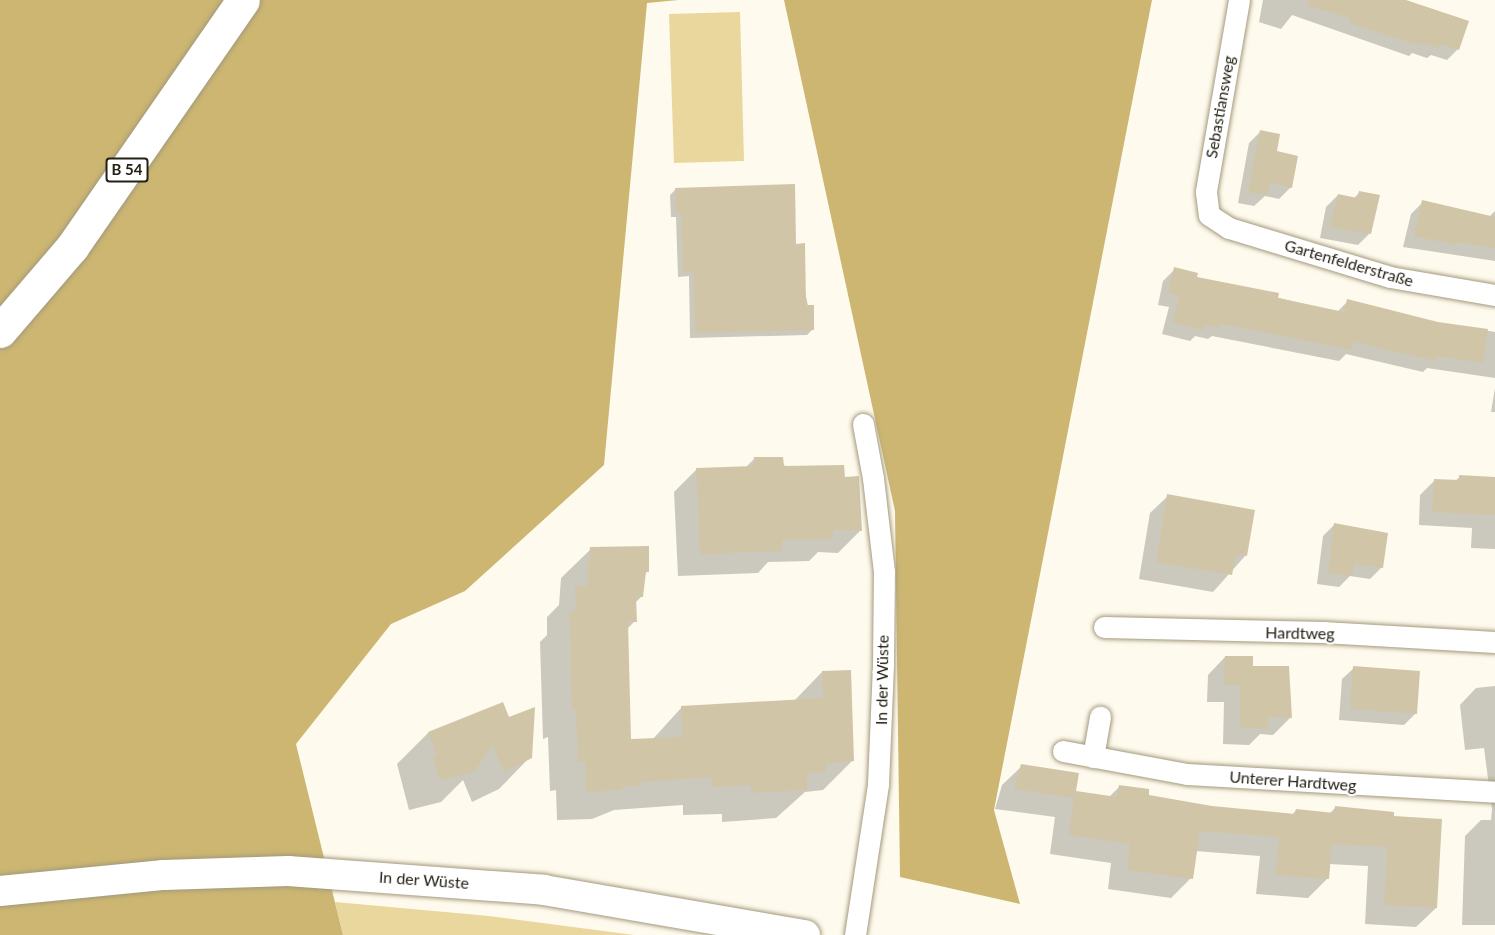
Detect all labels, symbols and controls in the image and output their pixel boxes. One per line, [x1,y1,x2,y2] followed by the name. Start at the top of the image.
[1202,54,1238,160] street label: Sebastiansweg
[104,158,150,182] road number: B 54
[1282,235,1416,291] street label: Gartenfelderstraße
[1265,623,1335,643] street label: Hardtweg
[872,635,892,725] street label: In der Wüste
[1229,767,1357,795] street label: Unterer Hardtweg
[378,867,470,893] street label: In der Wüste

